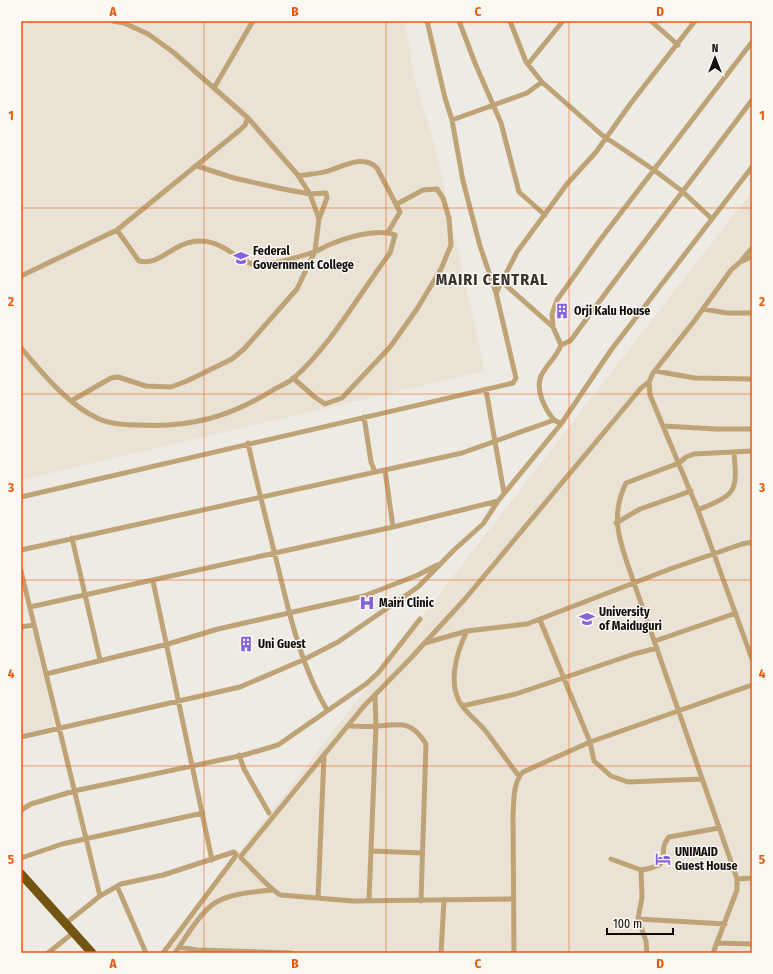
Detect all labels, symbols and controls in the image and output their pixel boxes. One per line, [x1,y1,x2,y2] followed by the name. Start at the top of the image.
[108,4,117,19] text: A
[291,4,299,19] text: B
[475,4,482,19] text: C
[656,4,664,19] text: D
[695,38,735,78] north arrow
[712,42,718,55] text: N
[8,108,14,123] text: 1
[759,108,765,123] text: 1
[253,244,354,272] place label: Federal Government College
[232,249,250,267] school or university icon: Federal Government College
[436,270,548,289] district label: MAIRI CENTRAL
[7,294,14,309] text: 2
[758,294,765,309] text: 2
[553,302,571,320] building icon: Orji Kalu House
[574,304,650,318] place label: Orji Kalu House
[7,480,14,495] text: 3
[758,480,765,495] text: 3
[358,594,376,612] hospital icon: Mairi Clinic
[379,596,435,610] place label: Mairi Clinic
[599,605,662,633] place label: University of Maiduguri
[578,610,596,628] school or university icon: University of Maiduguri
[237,635,255,653] building icon: Uni Guest
[258,637,307,651] place label: Uni Guest
[8,666,15,681] text: 4
[759,666,766,681] text: 4
[675,845,738,873] place label: UNIMAID Guest House
[654,850,672,868] hotel icon: UNIMAID Guest House
[8,852,14,867] text: 5
[759,852,765,867] text: 5
[607,910,673,936] scale bar
[613,917,642,931] text: 100 m
[108,956,117,971] text: A
[291,956,299,971] text: B
[475,956,482,971] text: C
[656,956,664,971] text: D

